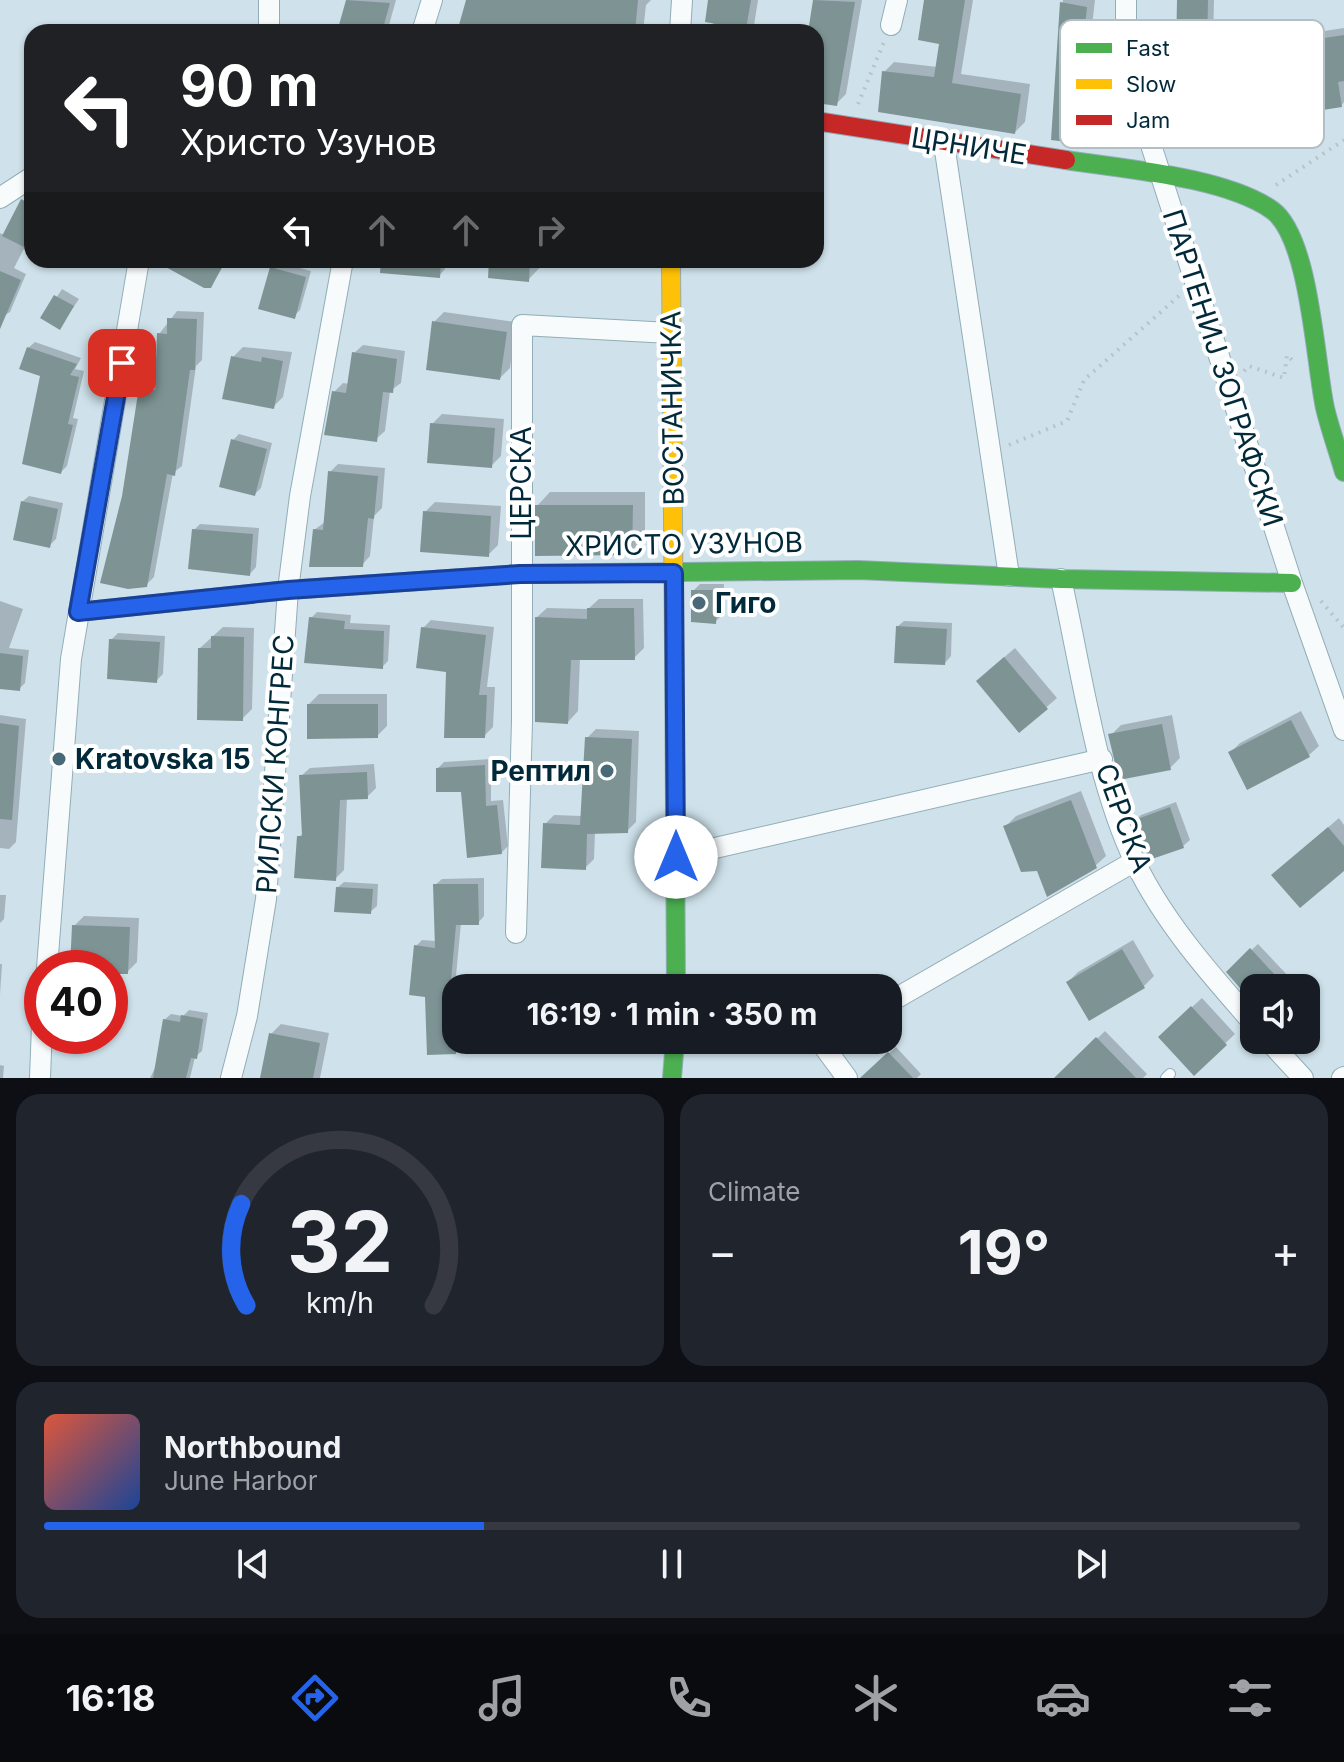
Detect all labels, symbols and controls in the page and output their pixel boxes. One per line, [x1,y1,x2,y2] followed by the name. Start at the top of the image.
[1060,20,1324,148] legend
[1126,35,1170,61] text: Fast
[180,52,319,120] text: 90 m
[48,56,152,160] icon: left
[1126,71,1176,97] text: Slow
[1126,107,1170,133] text: Jam
[180,120,437,164] text: Христо Узунов
[909,120,1029,172] street label: ЦРНИЧЕ
[1156,205,1290,531] street label: ПАРТЕНИЈ ЗОГРАФСКИ
[276,208,320,252] icon: left
[360,208,404,252] icon: ahead
[444,208,488,252] icon: ahead
[528,208,572,252] icon: right
[653,310,691,506] street label: ВОСТАНИЧКА
[88,329,156,397] pin
[100,341,144,385] icon: arrive
[504,426,538,540] street label: ЦЕРСКА
[565,525,803,563] street label: ХРИСТО УЗУНОВ
[715,586,776,620] place label: Гиго
[690,594,708,612] marker: Гиго
[249,633,301,895] street label: РИЛСКИ КОНГРЕС
[75,742,251,776] place label: Kratovska 15
[50,750,68,768] marker: Kratovska 15
[490,754,591,788] place label: Рептил
[1089,759,1159,877] street label: СЕРСКА
[598,762,616,780] marker: Рептил
[634,815,718,899] position arrow
[24,950,128,1054] speed limit sign: 40
[1240,974,1320,1054] map controls
[1240,974,1320,1054] button: sound
[527,996,817,1032] text: 16:19 · 1 min · 350 m
[708,1176,800,1207] text: Climate
[287,1191,393,1292] text: 32
[958,1216,1050,1288] text: 19°
[708,1225,737,1279] text: −
[1271,1225,1300,1279] text: +
[306,1285,374,1320] text: km/h
[164,1429,341,1465] text: Northbound
[164,1465,317,1496] text: June Harbor
[231,1542,275,1586] icon: previous
[650,1542,694,1586] icon: pause
[1069,1542,1113,1586] icon: next
[287,1670,343,1726] icon: directions
[474,1670,530,1726] icon: music
[661,1670,717,1726] icon: phone
[848,1670,904,1726] icon: climate
[1035,1670,1091,1726] icon: car
[1222,1670,1278,1726] icon: filters
[66,1676,155,1720] text: 16:18

